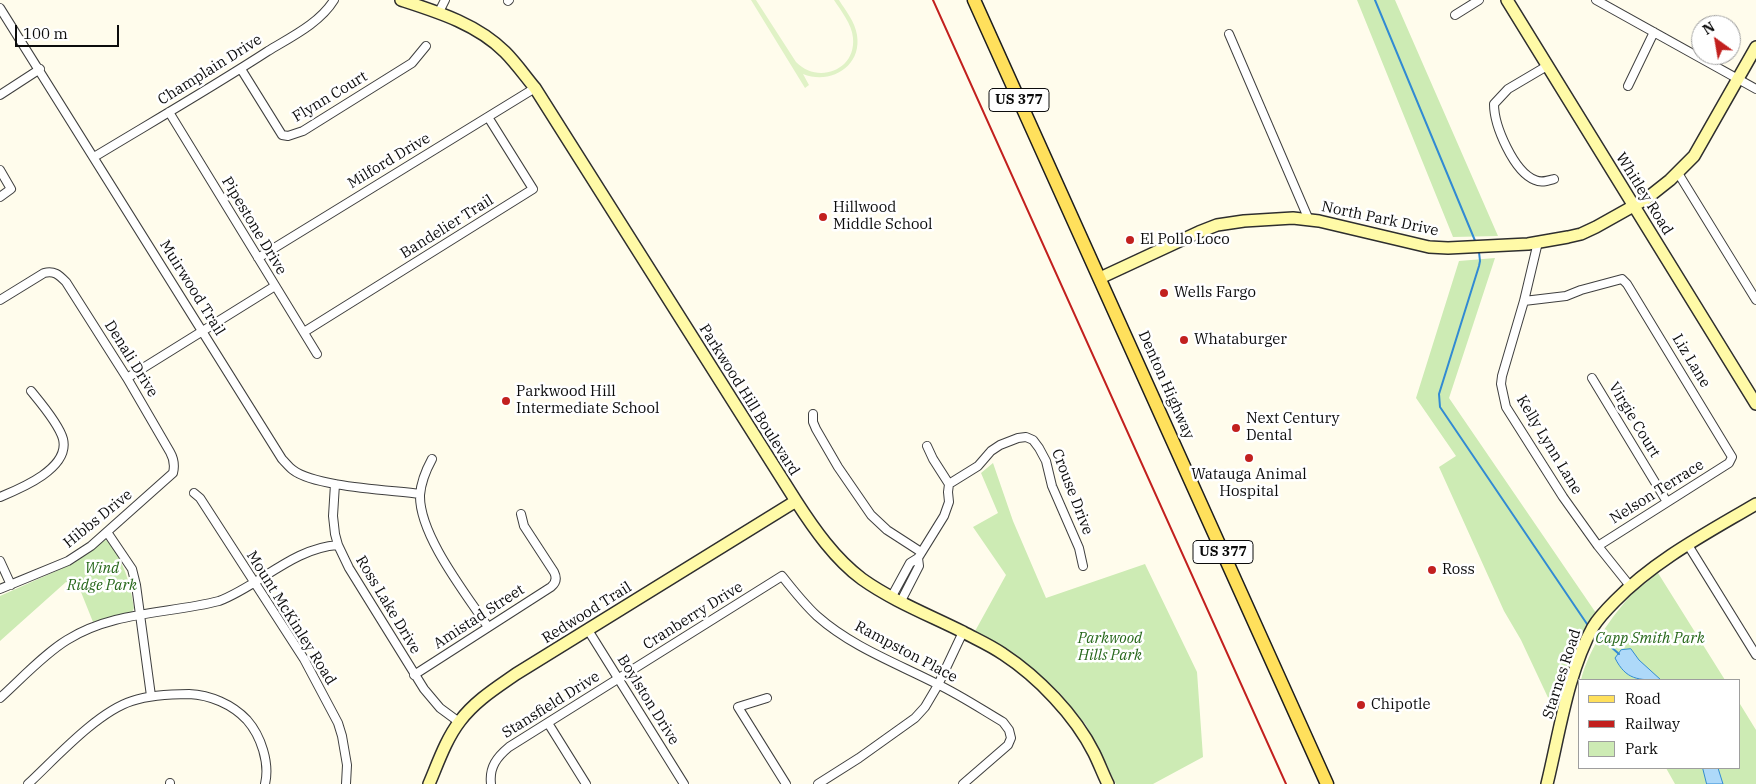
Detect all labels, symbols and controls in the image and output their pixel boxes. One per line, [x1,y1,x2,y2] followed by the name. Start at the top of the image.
[18,15,121,47] scale bar
[1691,15,1741,65] north arrow
[1699,18,1718,39] text: N
[23,24,68,43] text: 100 m
[155,31,265,109] street label: Champlain Drive
[289,68,371,126] street label: Flynn Court
[989,88,1049,112] road number: US 377
[345,129,433,193] street label: Milford Drive
[1612,150,1676,238] street label: Whitley Road
[218,174,290,278] street label: Pipestone Drive
[397,191,497,263] street label: Bandelier Trail
[1320,198,1440,240] street label: North Park Drive
[833,199,933,234] place label: Hillwood Middle School
[817,211,829,223] marker: Hillwood Middle School
[1140,231,1230,249] place label: El Pollo Loco
[1124,234,1136,246] marker: El Pollo Loco
[155,237,229,339] street label: Muirwood Trail
[1174,284,1256,302] place label: Wells Fargo
[1158,287,1170,299] marker: Wells Fargo
[100,317,162,401] street label: Denali Drive
[695,321,803,479] street label: Parkwood Hill Boulevard
[1134,328,1198,442] street label: Denton Highway
[1194,331,1287,349] place label: Whataburger
[1668,331,1714,391] street label: Liz Lane
[1178,334,1190,346] marker: Whataburger
[1604,379,1664,461] street label: Virgie Court
[516,383,659,418] place label: Parkwood Hill Intermediate School
[1512,392,1586,498] street label: Kelly Lynn Lane
[500,395,512,407] marker: Parkwood Hill Intermediate School
[1246,410,1340,445] place label: Next Century Dental
[1230,422,1242,434] marker: Next Century Dental
[1047,446,1097,538] street label: Crouse Drive
[1243,452,1255,464] marker: Watauga Animal Hospital
[1607,456,1707,528] street label: Nelson Terrace
[1191,466,1307,501] place label: Watauga Animal Hospital
[60,486,136,552] street label: Hibbs Drive
[1193,540,1253,564] road number: US 377
[242,548,340,688] street label: Mount McKinley Road
[352,553,424,657] street label: Ross Lake Drive
[67,560,137,595] park label: Wind Ridge Park
[1442,561,1475,579] place label: Ross
[1426,564,1438,576] marker: Ross
[539,578,635,648] street label: Redwood Trail
[640,578,746,654] street label: Cranberry Drive
[430,581,528,653] street label: Amistad Street
[852,617,960,687] street label: Rampston Place
[1539,627,1585,721] street label: Starnes Road
[1078,630,1142,665] park label: Parkwood Hills Park
[1595,630,1705,648] park label: Capp Smith Park
[613,652,683,748] street label: Boylston Drive
[499,668,603,742] street label: Stansfield Drive
[1578,679,1741,769] legend
[1625,689,1661,708] text: Road
[1371,696,1430,714] place label: Chipotle
[1355,699,1367,711] marker: Chipotle
[1625,714,1680,733] text: Railway
[1625,739,1658,758] text: Park

